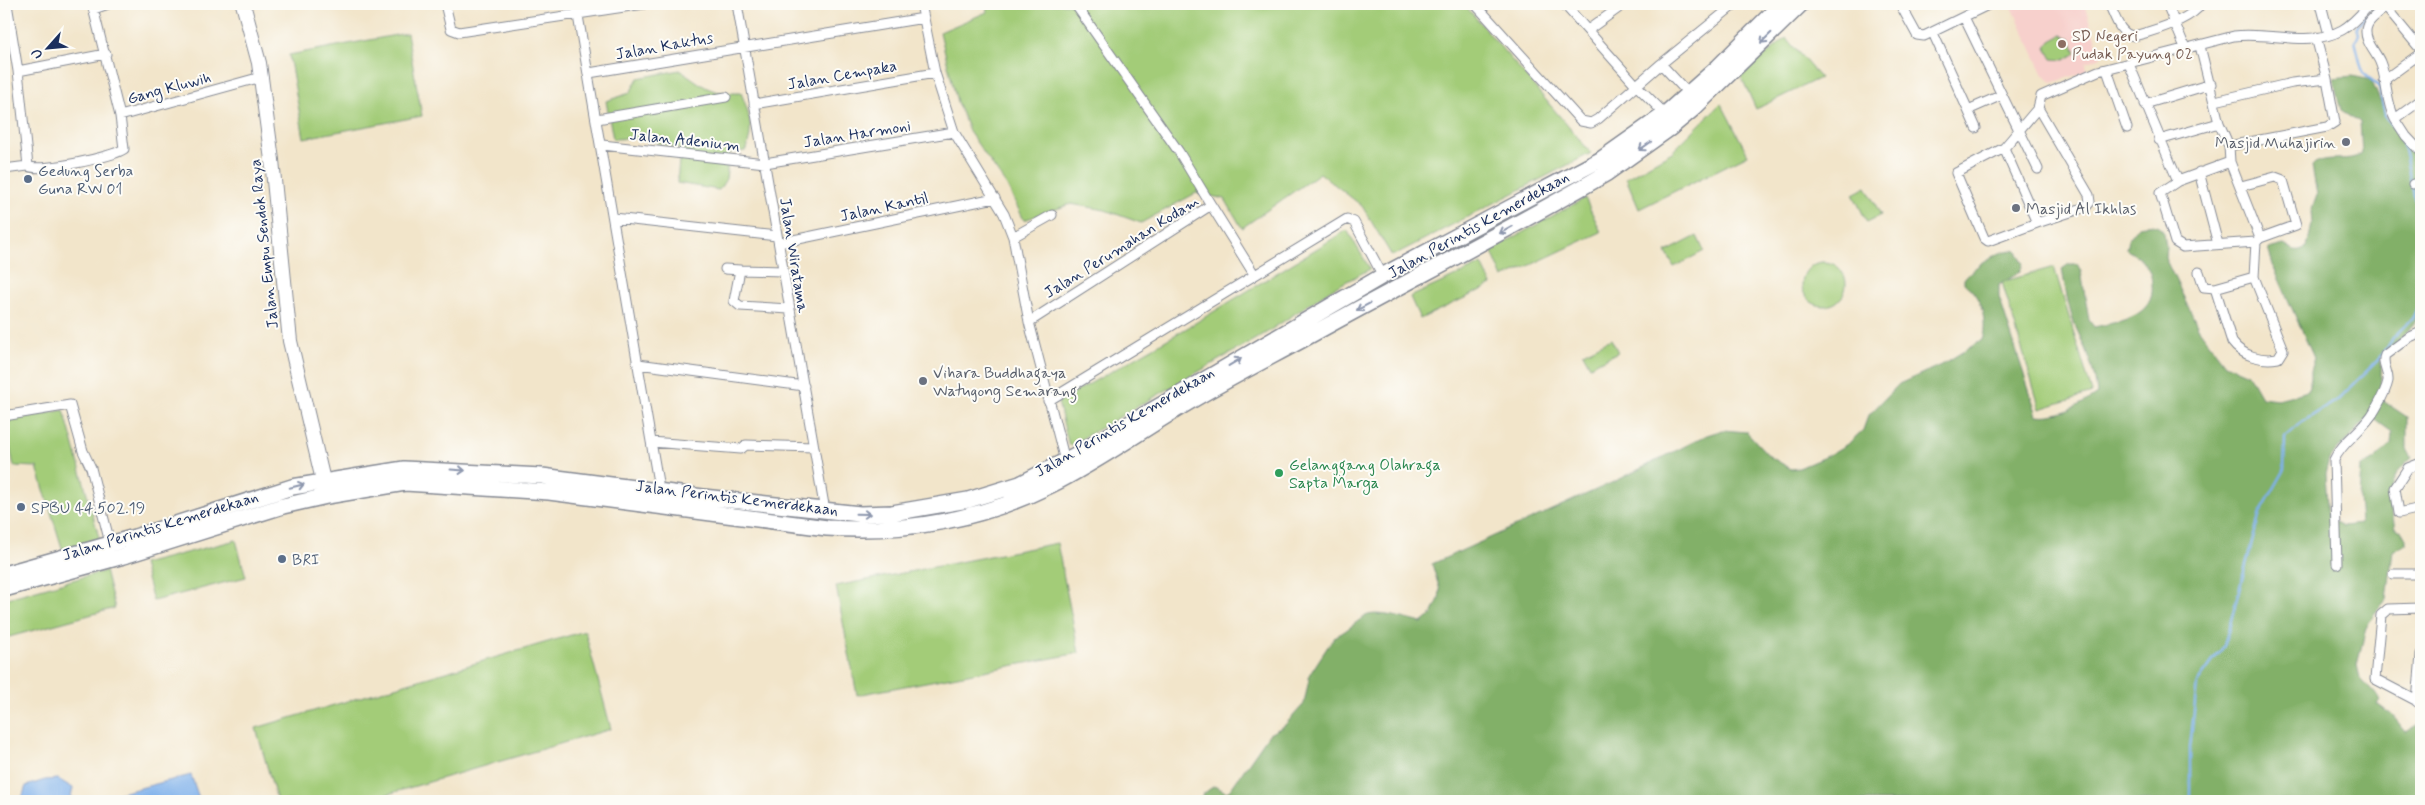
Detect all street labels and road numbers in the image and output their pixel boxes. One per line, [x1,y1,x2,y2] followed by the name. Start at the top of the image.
[614,28,715,65] street label: Jalan Kaktus
[786,55,899,95] street label: Jalan Cempaka
[125,67,214,111] street label: Gang Kluwih
[802,116,912,153] street label: Jalan Harmoni
[629,124,741,157] street label: Jalan Adenium
[245,158,284,330] street label: Jalan Empu Sendok Raya
[1384,167,1573,284] street label: Jalan Perintis Kemerdekaan
[838,188,931,227] street label: Jalan Kantil
[1040,191,1203,304] street label: Jalan Perumahan Kodam
[774,196,813,315] street label: Jalan Wiratama
[1031,362,1218,482] street label: Jalan Perintis Kemerdekaan
[634,476,839,521] street label: Jalan Perintis Kemerdekaan
[60,487,261,566] street label: Jalan Perintis Kemerdekaan

